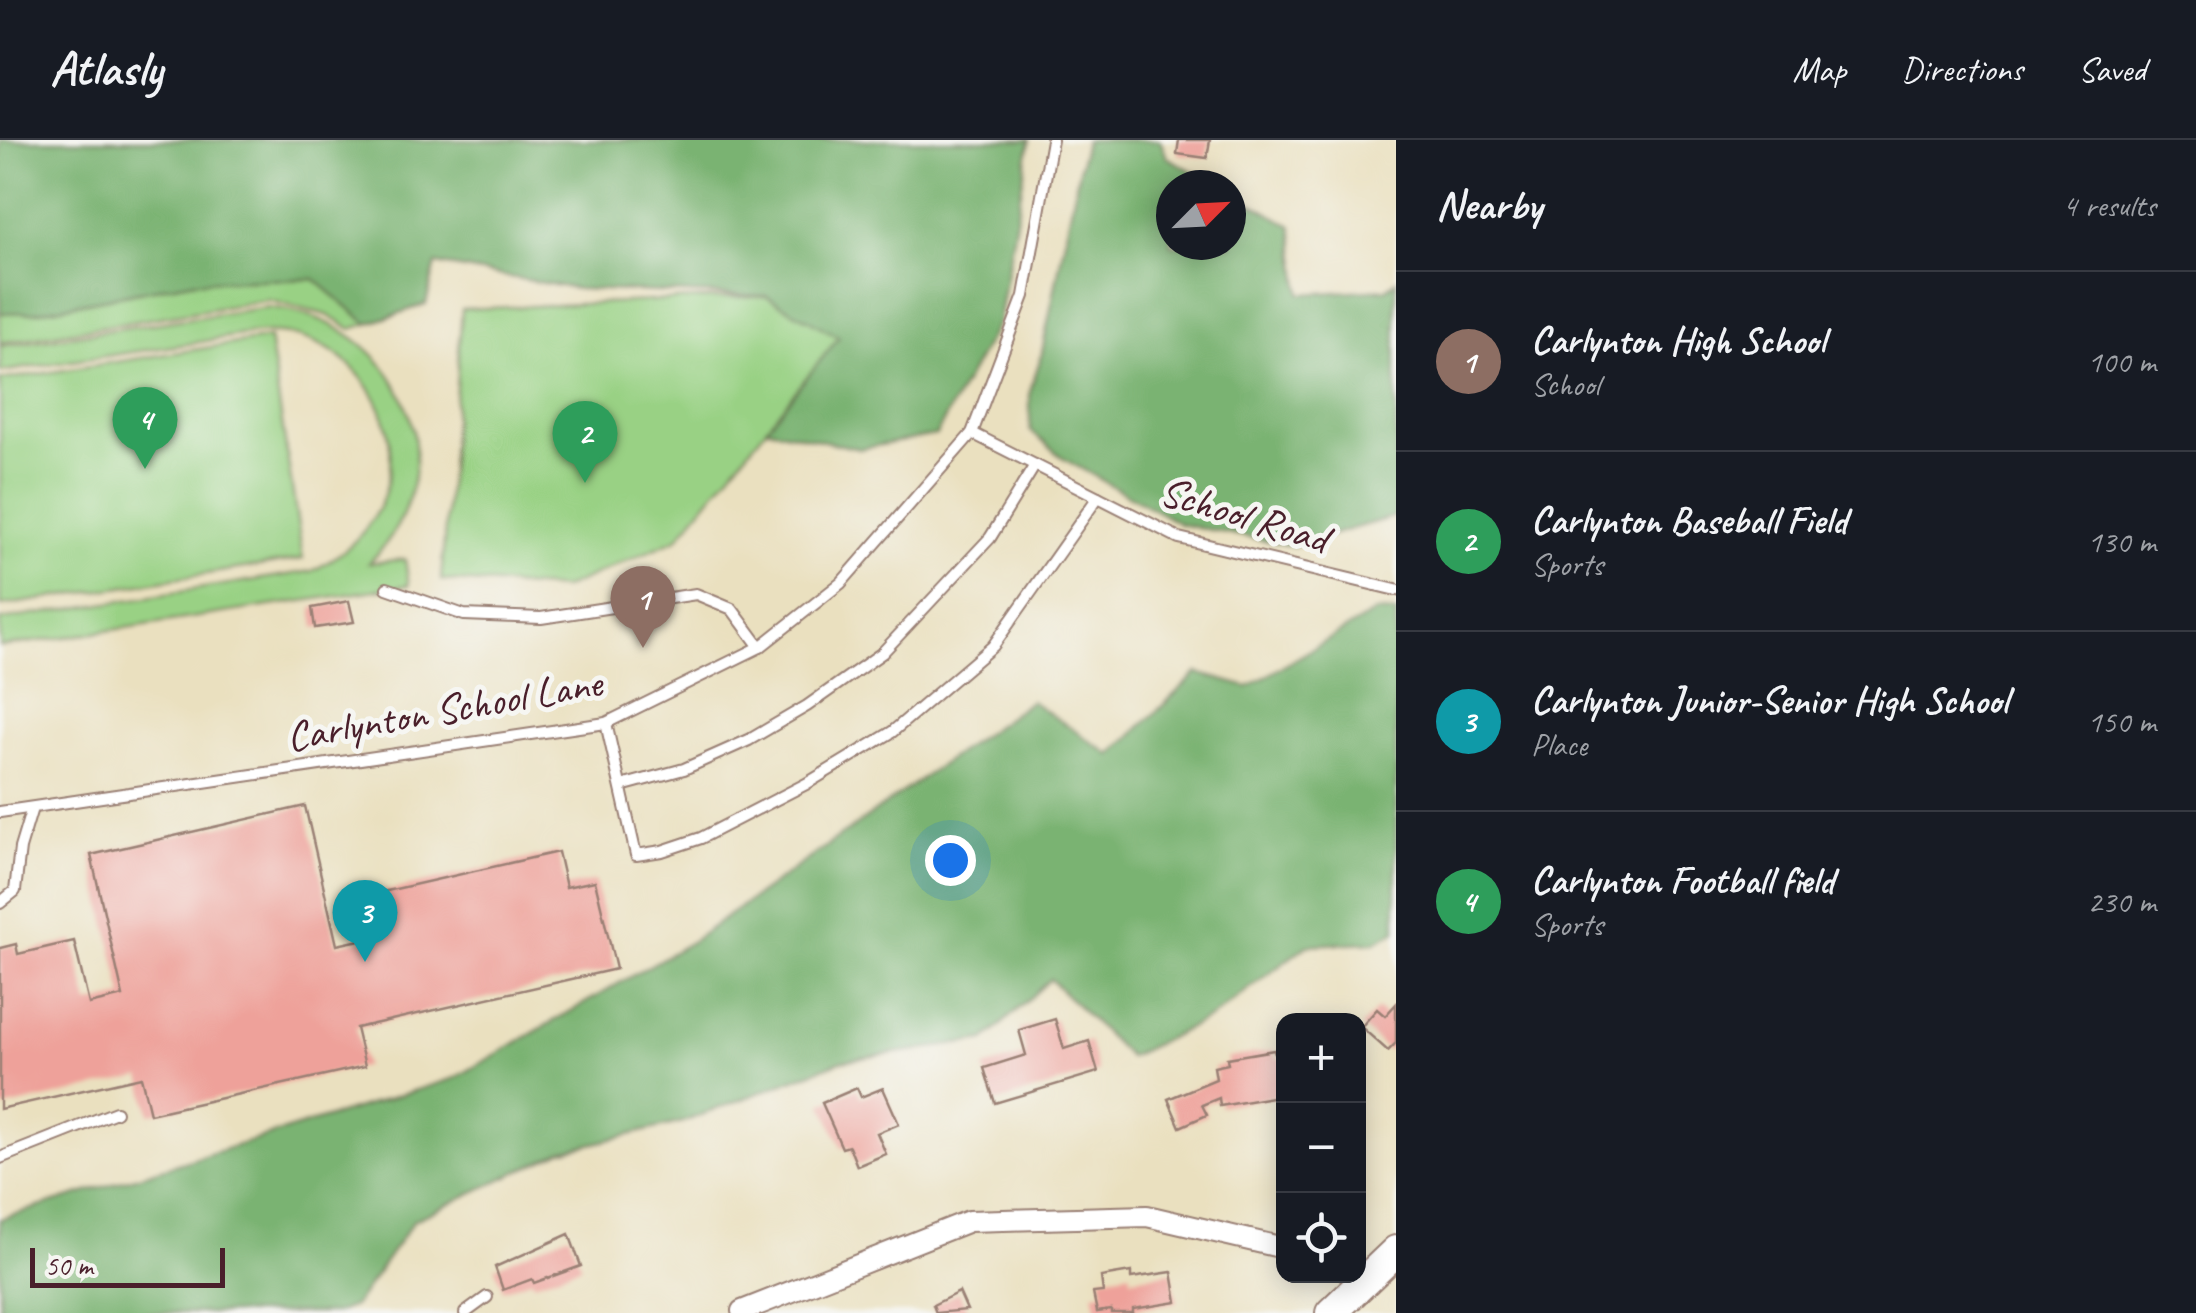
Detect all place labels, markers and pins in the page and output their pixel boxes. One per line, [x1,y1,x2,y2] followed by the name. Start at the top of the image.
[112,386,178,469] pin: 4
[552,400,618,483] pin: 2
[610,566,676,648] pin: 1
[332,880,398,962] pin: 3

